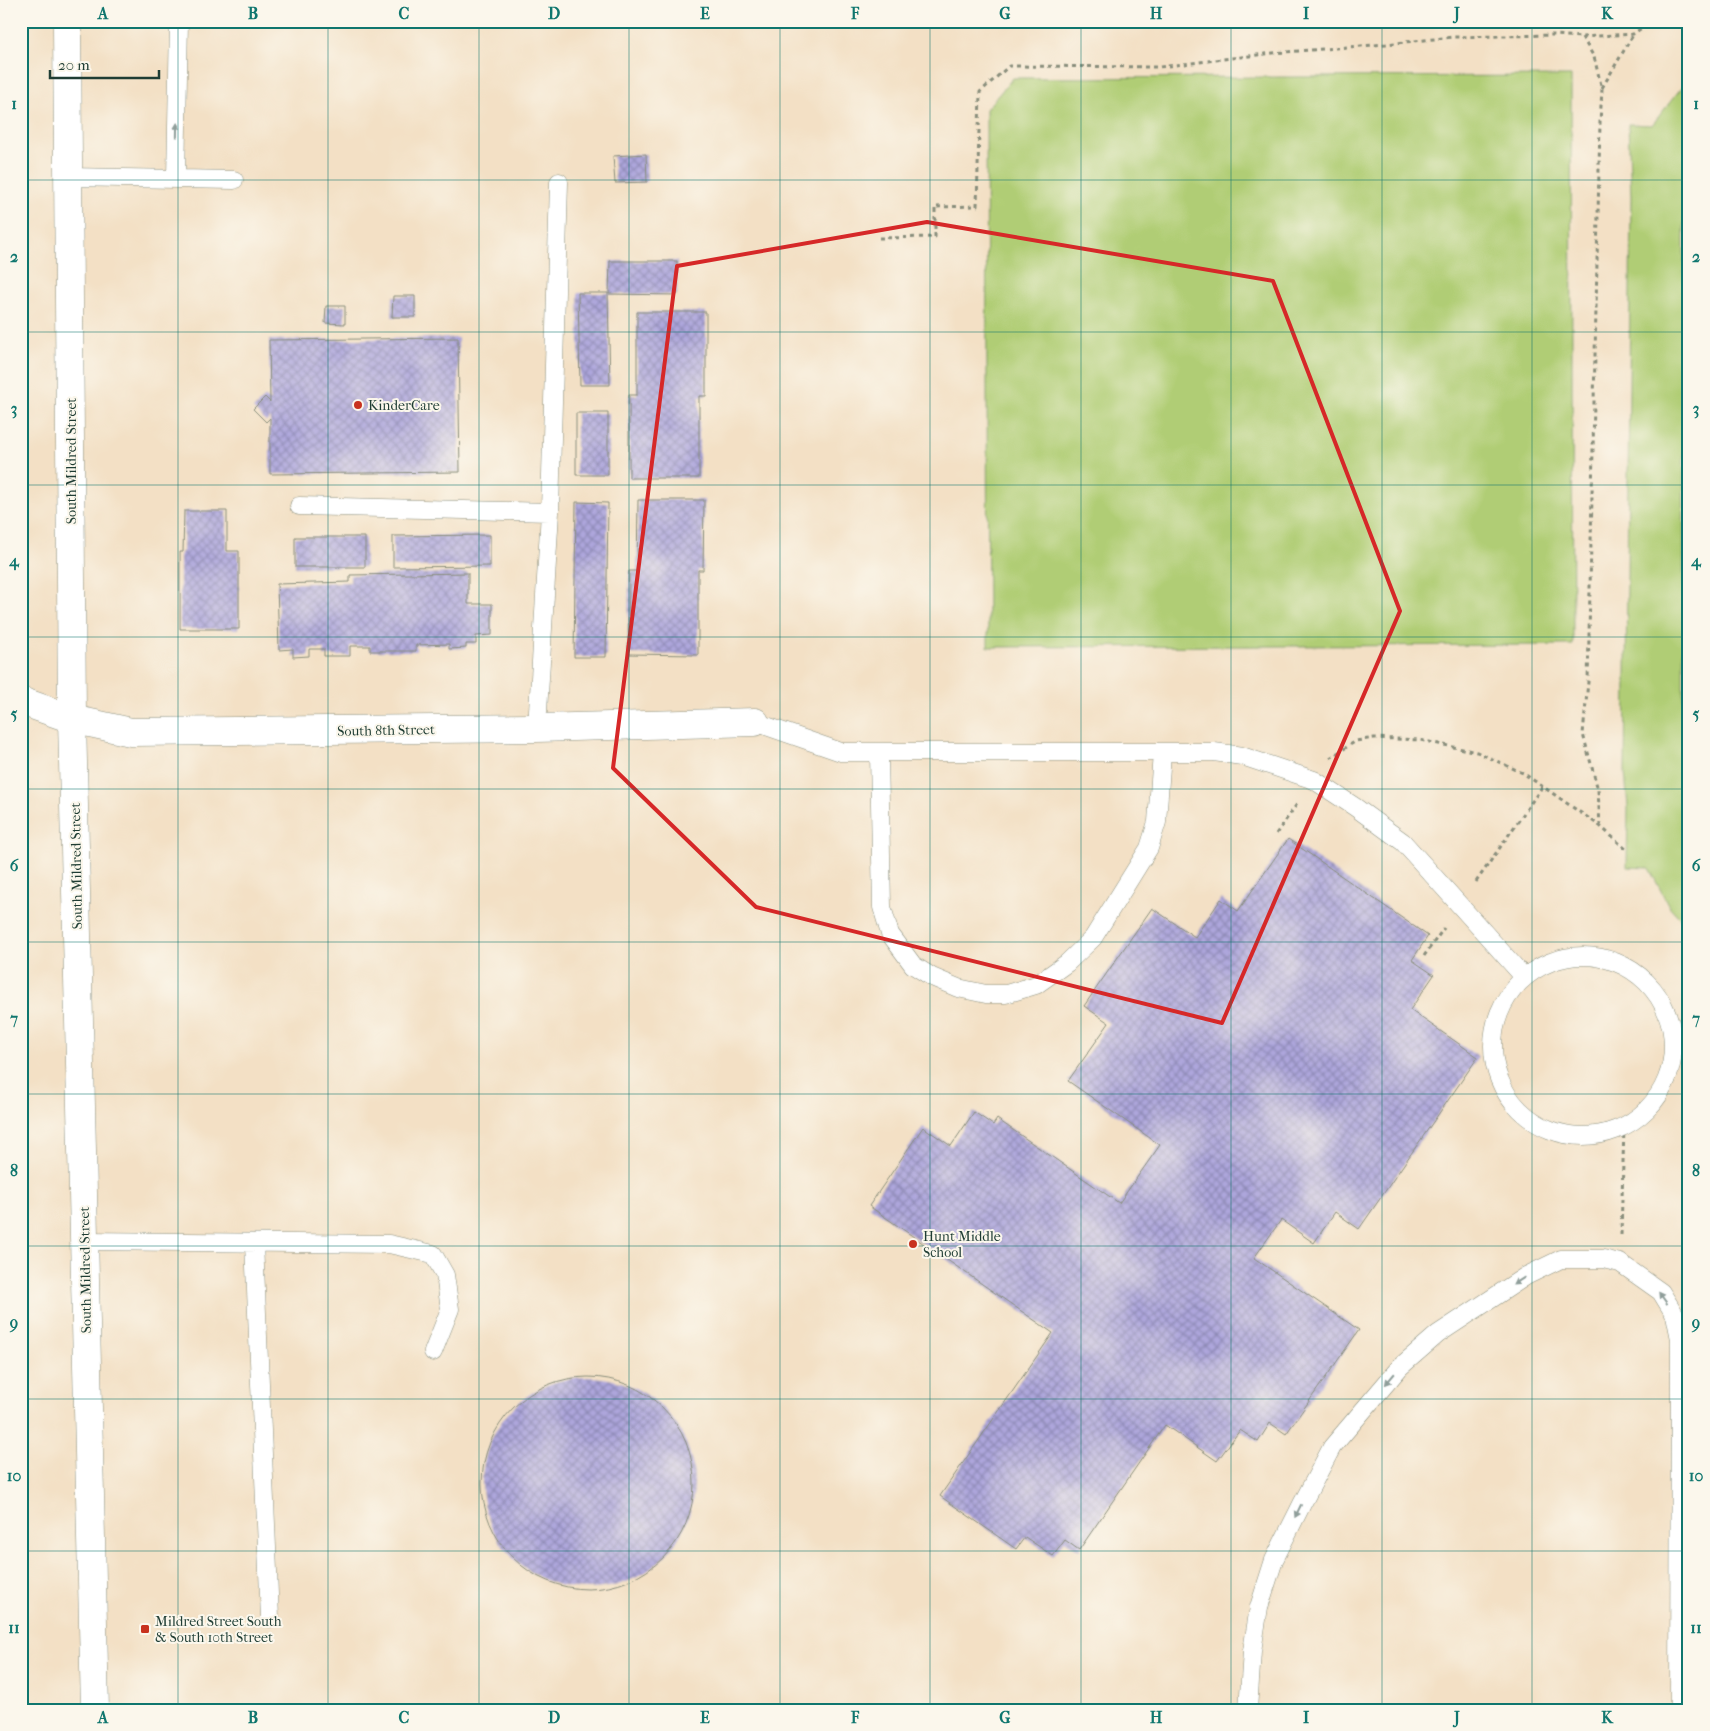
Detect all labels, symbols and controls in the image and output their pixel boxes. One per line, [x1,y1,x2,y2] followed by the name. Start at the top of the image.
[97,4,109,23] text: A
[248,4,258,23] text: B
[399,4,410,23] text: C
[548,4,560,23] text: D
[700,4,710,23] text: E
[850,4,860,23] text: F
[999,4,1011,23] text: G
[1150,4,1163,23] text: H
[1303,4,1310,23] text: I
[1452,4,1460,24] text: J
[1601,4,1614,23] text: K
[50,48,159,80] scale bar
[58,56,90,74] text: 20 m
[11,94,17,113] text: 1
[1693,94,1699,113] text: 1
[173,122,181,138] one-way arrow
[10,247,18,266] text: 2
[1692,247,1700,266] text: 2
[368,397,440,414] place label: KinderCare
[63,398,80,524] street label: South Mildred Street
[11,399,17,419] text: 3
[352,399,364,411] marker: KinderCare
[1693,399,1699,419] text: 3
[8,551,20,571] text: 4
[1690,551,1702,571] text: 4
[11,704,18,723] text: 5
[1693,704,1700,723] text: 5
[337,721,435,740] street label: South 8th Street
[67,803,86,929] street label: South Mildred Street
[10,856,19,875] text: 6
[1692,856,1701,875] text: 6
[9,1009,18,1028] text: 7
[1691,1009,1700,1028] text: 7
[10,1161,18,1180] text: 8
[1692,1161,1700,1180] text: 8
[76,1207,95,1333] street label: South Mildred Street
[923,1228,1001,1261] place label: Hunt Middle School
[907,1238,919,1250] marker: Hunt Middle School
[1512,1276,1526,1285] one-way arrow
[1658,1291,1668,1305] one-way arrow
[9,1313,18,1333] text: 9
[1691,1313,1700,1333] text: 9
[1385,1372,1396,1385] one-way arrow
[7,1466,21,1485] text: 10
[1689,1466,1703,1485] text: 10
[1294,1504,1302,1518] one-way arrow
[155,1613,282,1646] place label: Mildred Street South & South 10th Street
[8,1618,20,1637] text: 11
[1690,1618,1702,1637] text: 11
[139,1623,151,1635] marker: Mildred Street South & South 10th Street
[97,1708,109,1727] text: A
[248,1708,258,1727] text: B
[399,1708,410,1727] text: C
[548,1708,560,1727] text: D
[700,1708,710,1727] text: E
[850,1708,860,1727] text: F
[999,1708,1011,1727] text: G
[1150,1708,1163,1727] text: H
[1303,1708,1310,1727] text: I
[1452,1708,1460,1728] text: J
[1601,1708,1614,1727] text: K

